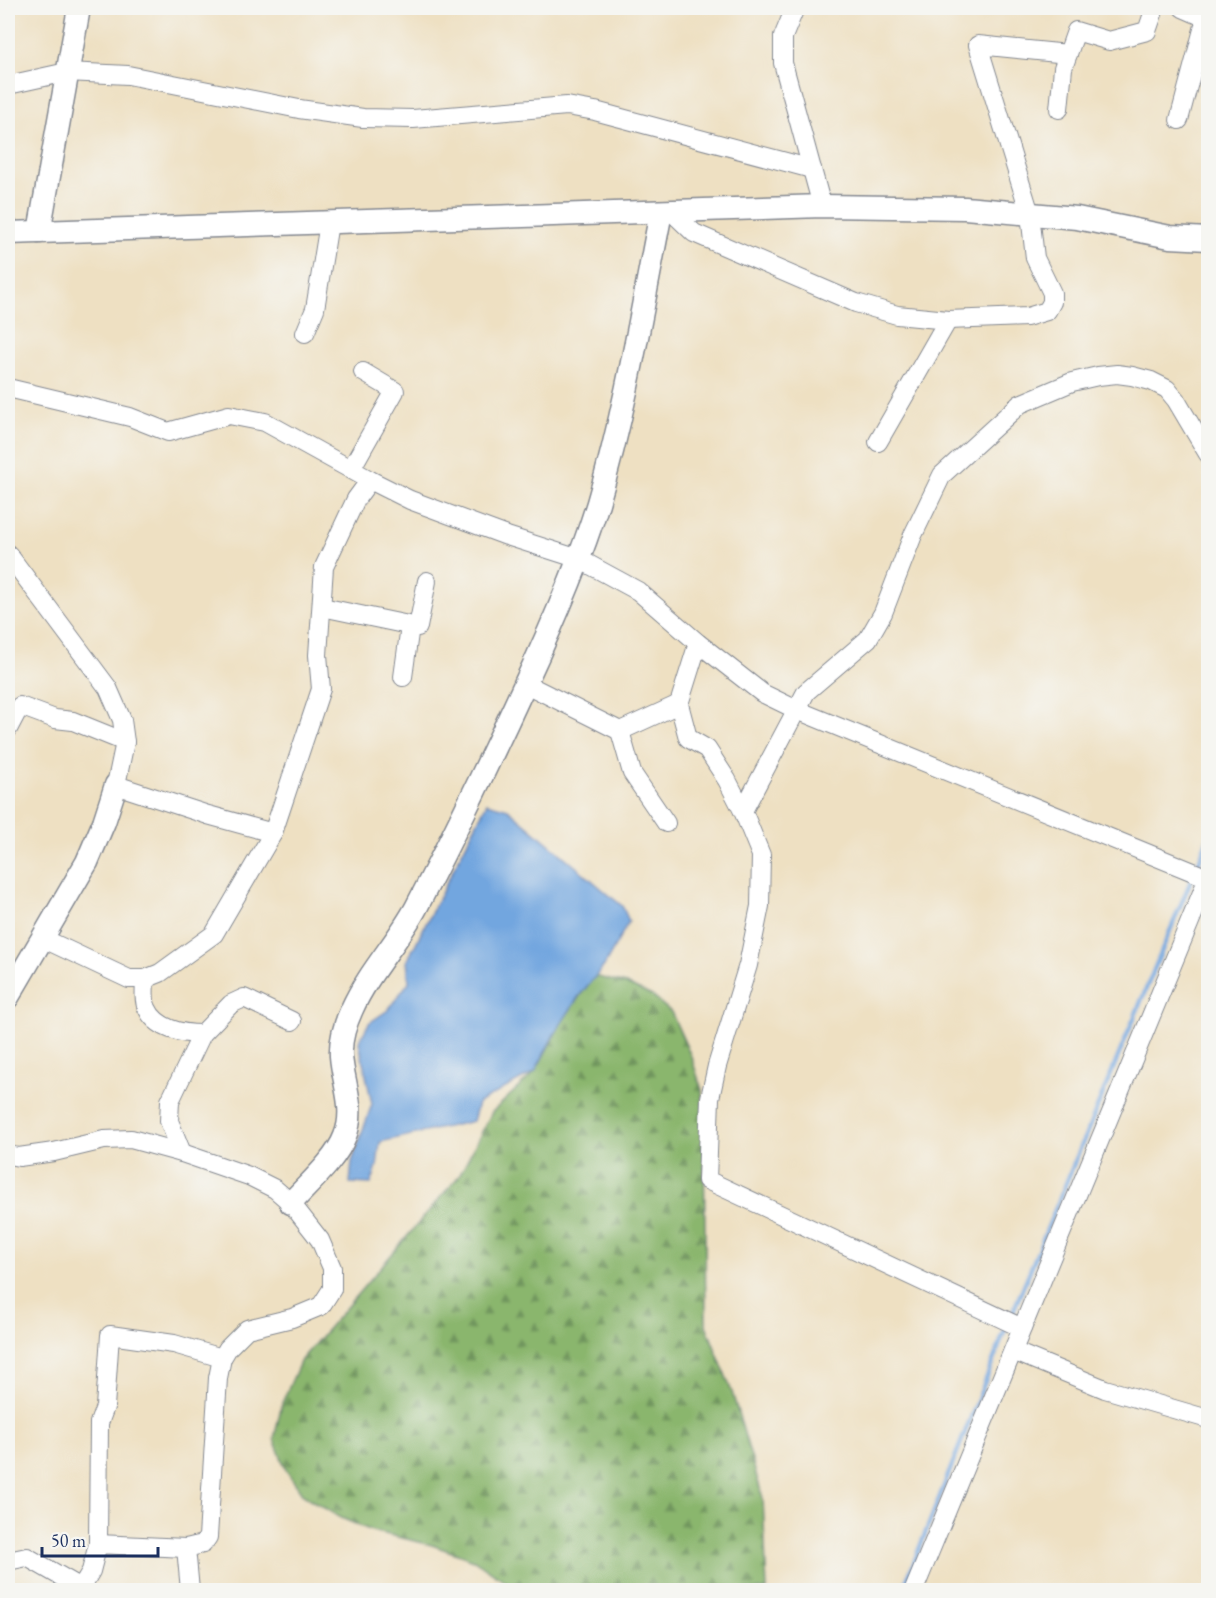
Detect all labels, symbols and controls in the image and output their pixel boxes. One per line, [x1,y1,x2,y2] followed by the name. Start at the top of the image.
[42,1520,158,1558] scale bar
[51,1529,86,1552] text: 50 m

